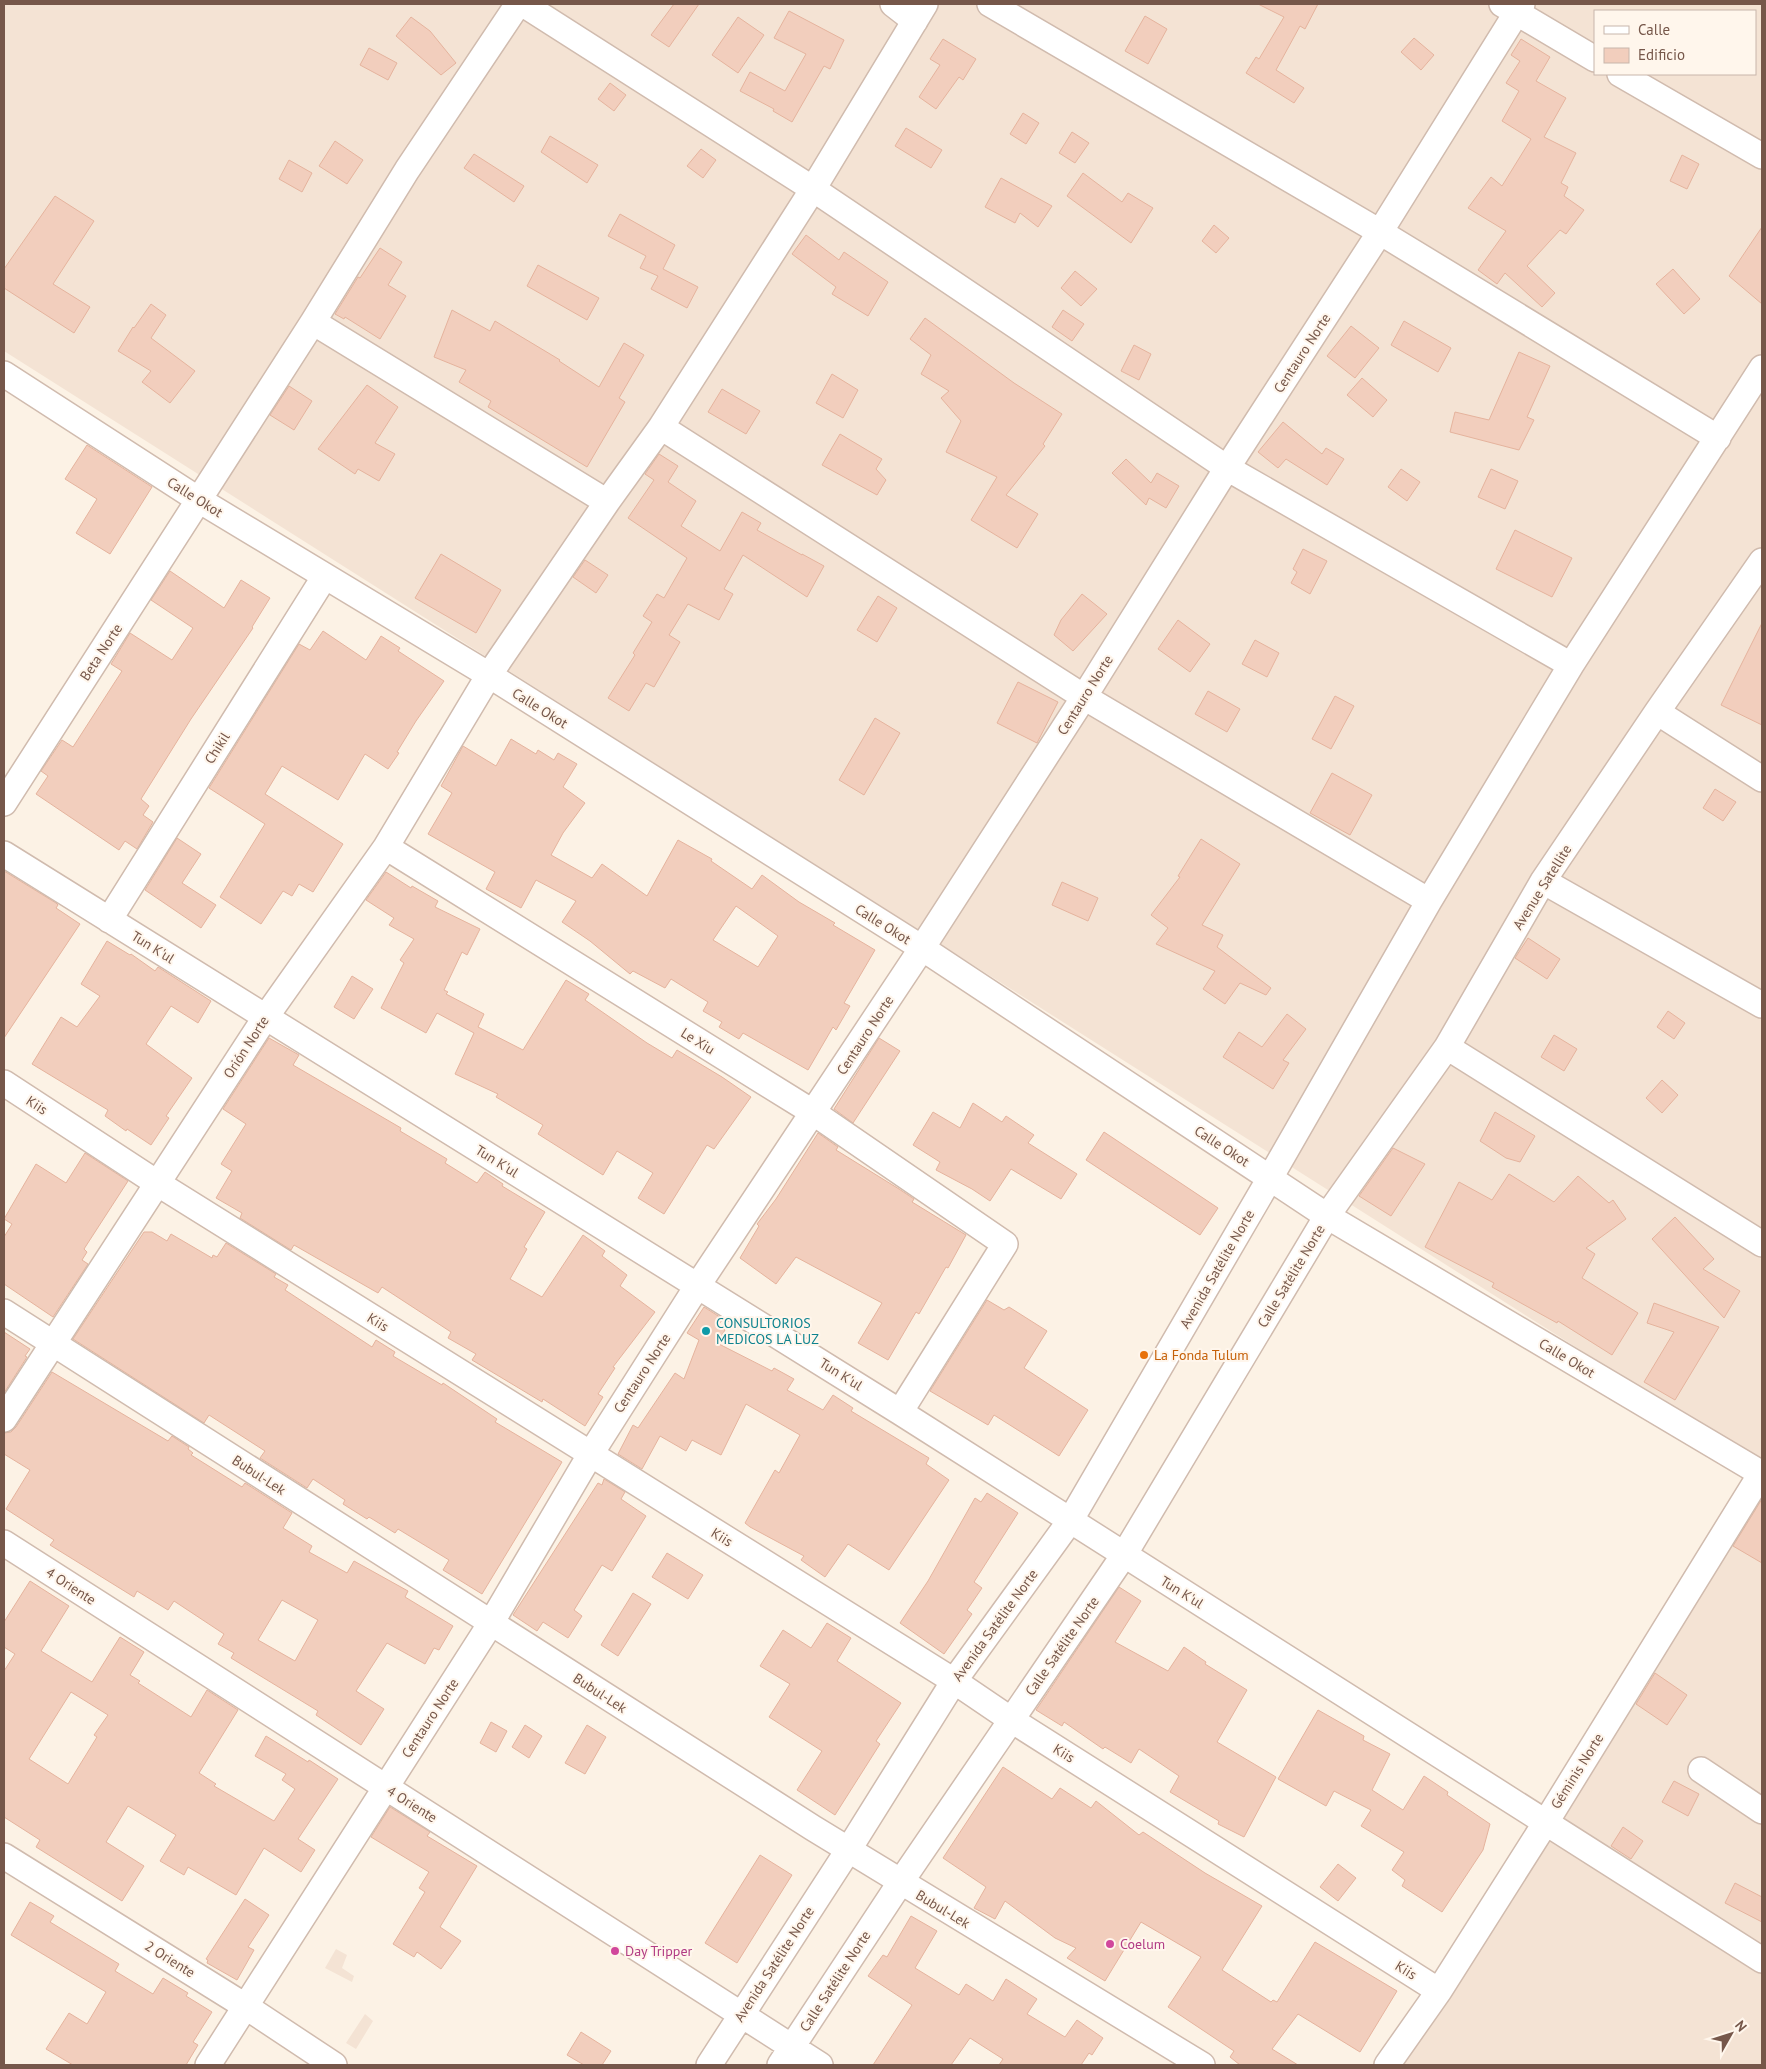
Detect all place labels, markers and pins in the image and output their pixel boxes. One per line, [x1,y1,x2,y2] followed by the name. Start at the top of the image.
[716,1314,819,1348] place label: CONSULTORIOS MEDICOS LA LUZ
[700,1325,712,1337] marker: CONSULTORIOS MEDICOS LA LUZ
[1154,1346,1249,1364] place label: La Fonda Tulum
[1138,1349,1150,1361] marker: La Fonda Tulum
[1120,1935,1165,1953] place label: Coelum
[1104,1938,1116,1950] marker: Coelum
[625,1942,692,1960] place label: Day Tripper
[609,1945,621,1957] marker: Day Tripper

